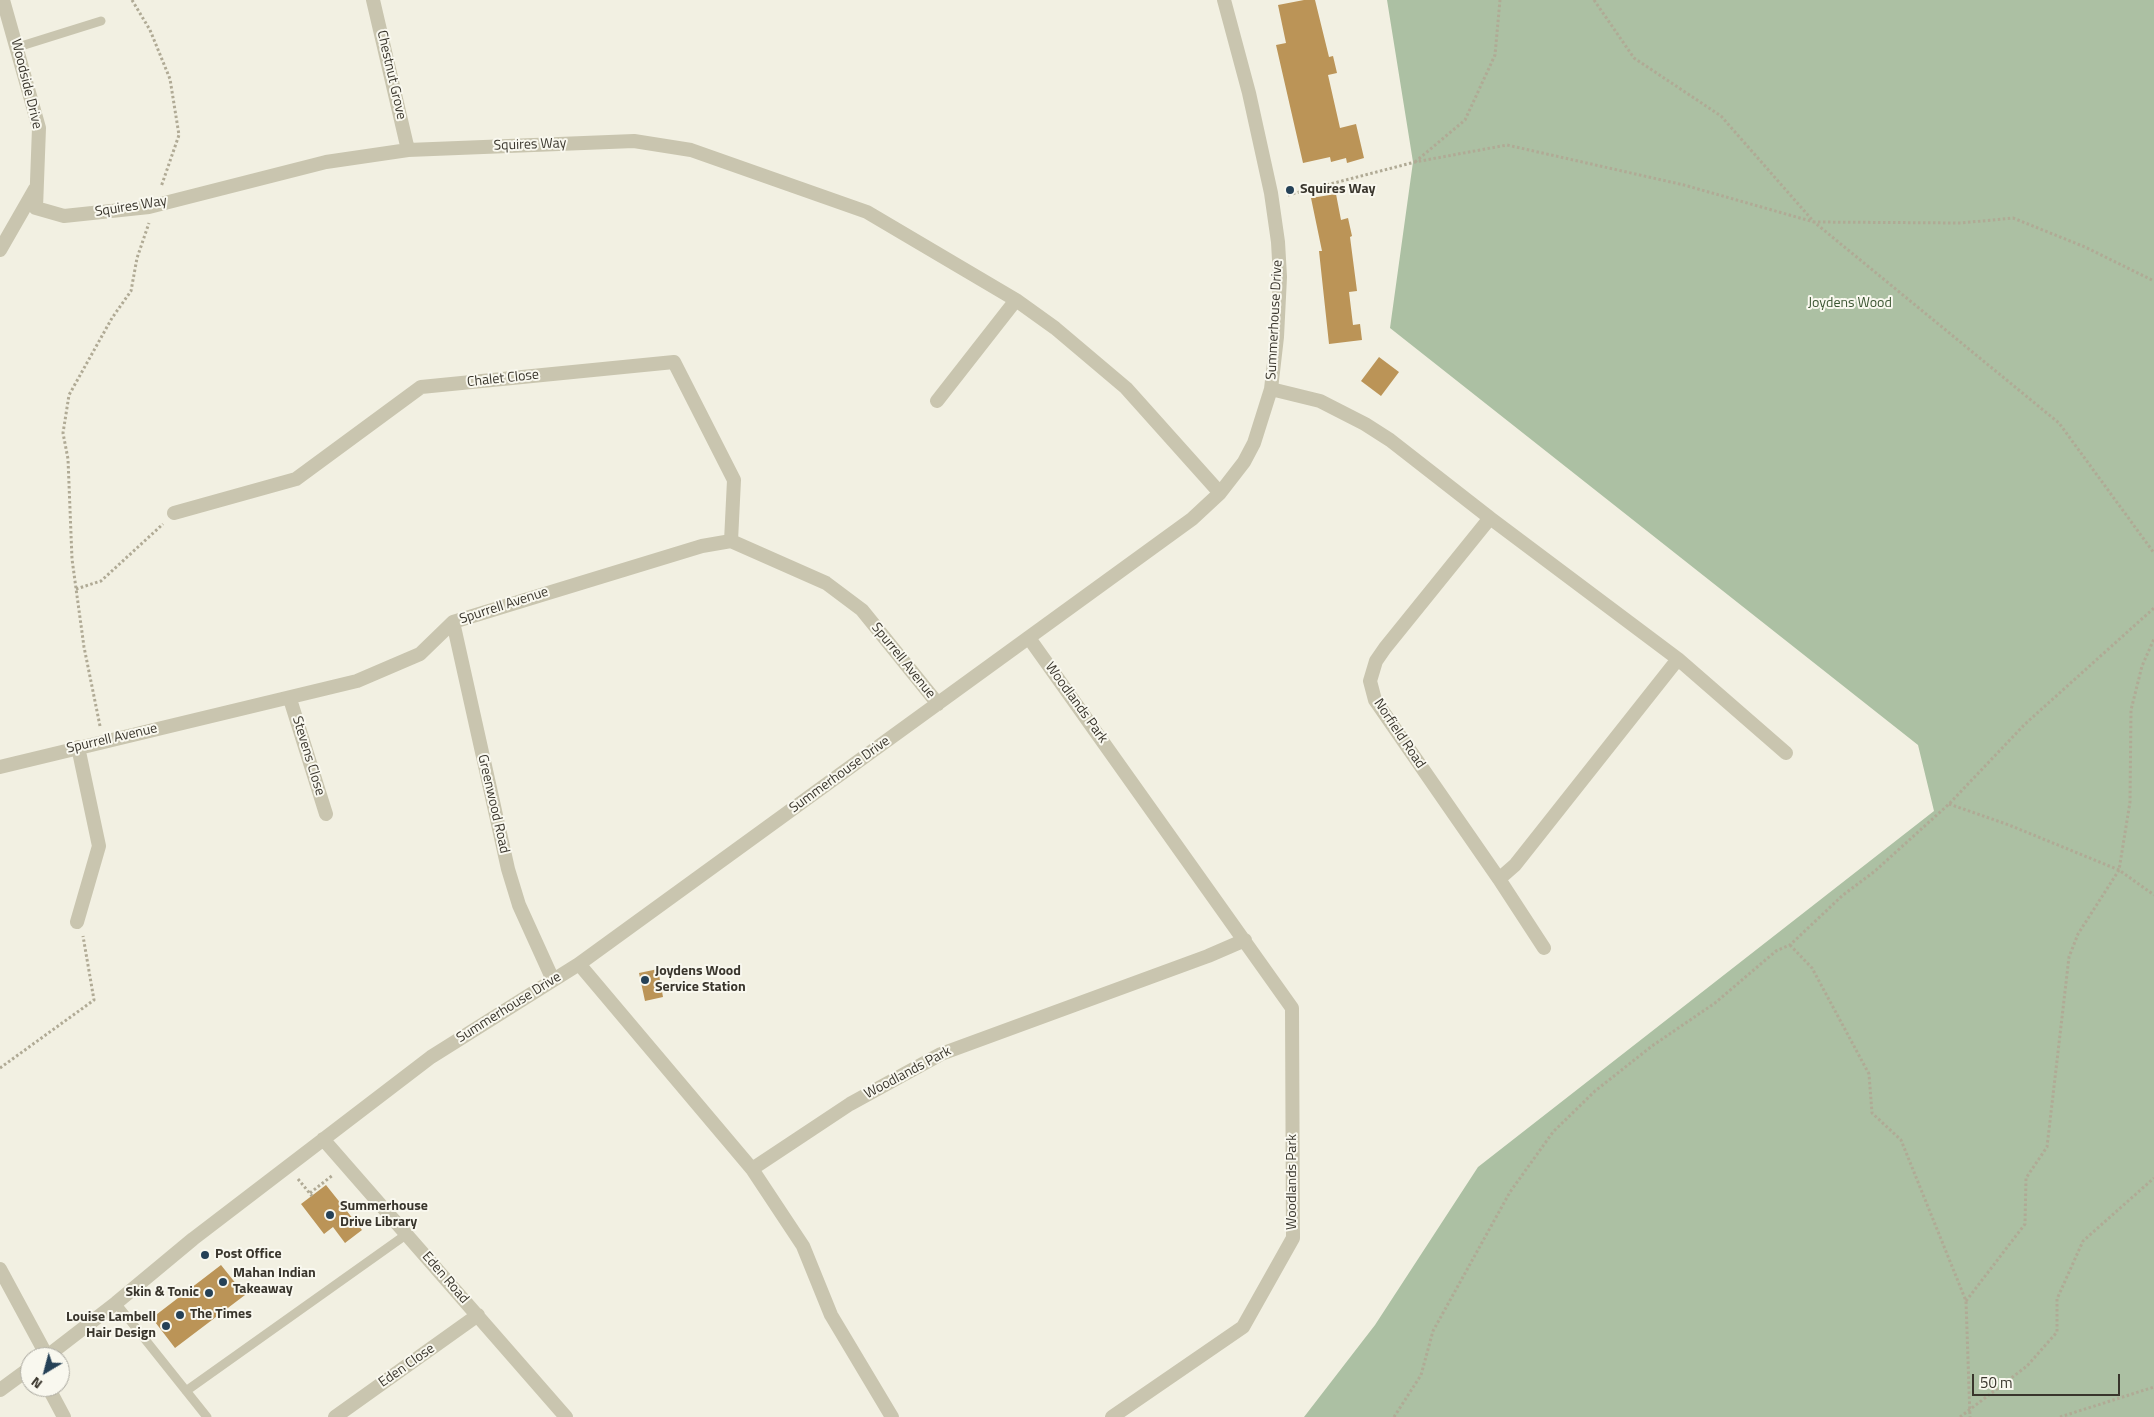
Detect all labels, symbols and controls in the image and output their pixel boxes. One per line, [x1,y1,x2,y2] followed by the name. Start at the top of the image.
[373,29,409,121] street label: Chestnut Grove
[7,37,45,131] street label: Woodside Drive
[493,135,567,155] street label: Squires Way
[1300,182,1375,198] place label: Squires Way
[1284,184,1296,196] marker: Squires Way
[94,193,168,221] street label: Squires Way
[1263,260,1287,380] street label: Summerhouse Drive
[1808,296,1892,312] park label: Joydens Wood
[466,367,540,391] street label: Chalet Close
[457,584,551,628] street label: Spurrell Avenue
[867,620,939,702] street label: Spurrell Avenue
[1041,659,1111,747] street label: Woodlands Park
[1370,696,1428,772] street label: Norfield Road
[288,714,328,798] street label: Stevens Close
[65,720,159,758] street label: Spurrell Avenue
[787,733,893,817] street label: Summerhouse Drive
[473,753,513,855] street label: Greenwood Road
[655,964,746,996] place label: Joydens Wood Service Station
[454,969,564,1047] street label: Summerhouse Drive
[639,974,651,986] marker: Joydens Wood Service Station
[862,1043,954,1103] street label: Woodlands Park
[1285,1134,1301,1230] street label: Woodlands Park
[340,1199,428,1232] place label: Summerhouse Drive Library
[324,1209,336,1221] marker: Summerhouse Drive Library
[215,1247,282,1263] place label: Post Office
[199,1249,211,1261] marker: Post Office
[418,1249,472,1307] street label: Eden Road
[233,1266,316,1298] place label: Mahan Indian Takeaway
[217,1276,229,1288] marker: Mahan Indian Takeaway
[125,1285,199,1301] place label: Skin & Tonic
[203,1287,215,1299] marker: Skin & Tonic
[190,1307,252,1323] place label: The Times
[174,1309,186,1321] marker: The Times
[66,1310,156,1342] place label: Louise Lambell Hair Design
[160,1320,172,1332] marker: Louise Lambell Hair Design
[376,1341,438,1391] street label: Eden Close
[20,1347,70,1397] north arrow
[1974,1364,2122,1396] scale bar
[1980,1371,2013,1394] text: 50 m
[26,1372,46,1395] text: N

